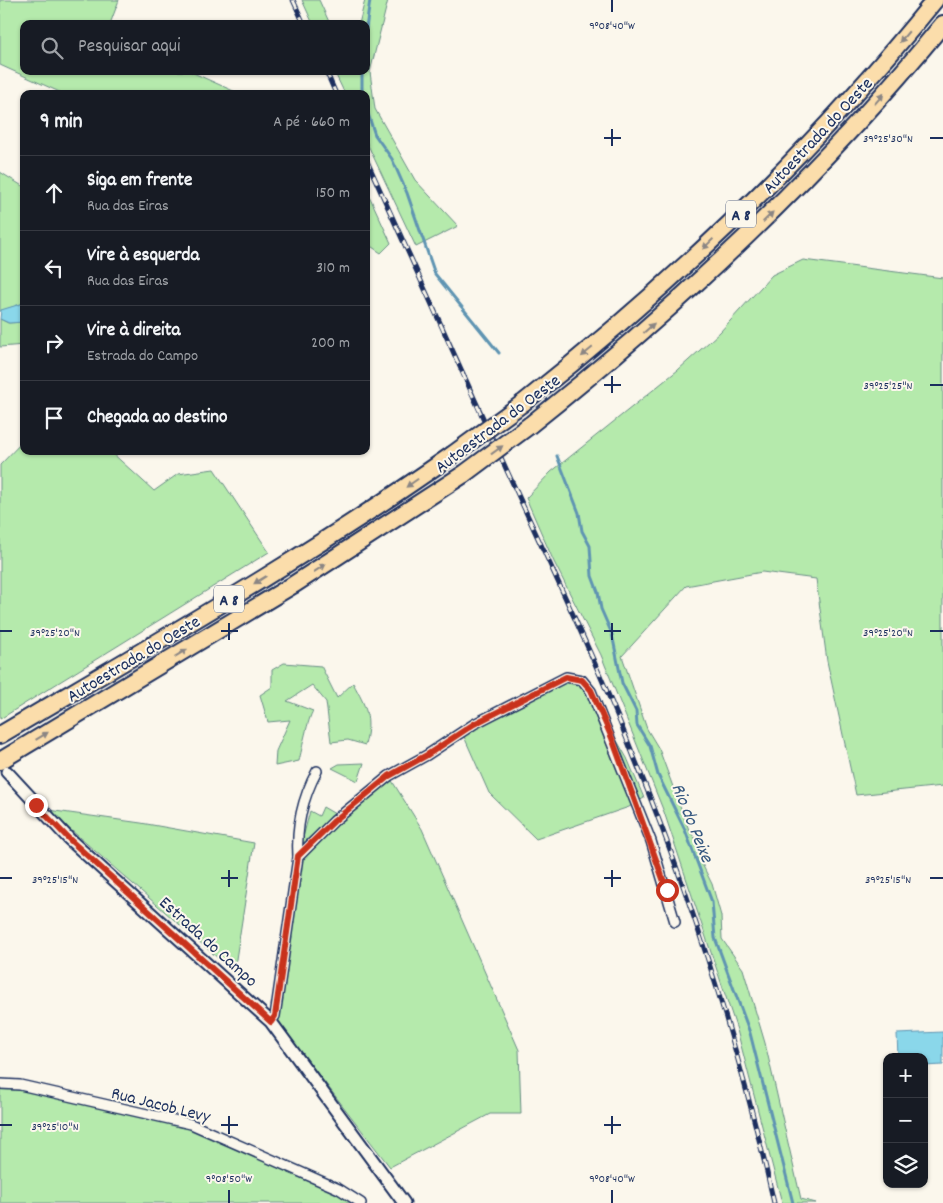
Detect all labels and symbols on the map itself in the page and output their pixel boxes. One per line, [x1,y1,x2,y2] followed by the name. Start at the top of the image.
[589,18,635,35] text: 9°08'40"W
[898,31,910,43] one-way arrow
[758,73,880,201] street label: Autoestrada do Oeste
[873,93,885,105] one-way arrow
[863,131,913,148] text: 39°25'30"N
[726,200,756,228] road number: A 8
[761,211,773,223] one-way arrow
[703,238,715,250] one-way arrow
[643,322,655,334] one-way arrow
[581,346,593,358] one-way arrow
[430,369,567,481] street label: Autoestrada do Oeste
[864,378,912,395] text: 39°25'25"N
[490,444,503,455] one-way arrow
[405,478,419,488] one-way arrow
[313,563,327,573] one-way arrow
[254,575,267,584] one-way arrow
[214,586,244,612] road number: A 8
[63,610,206,710] street label: Autoestrada do Oeste
[30,625,80,642] text: 39°25'20"N
[863,625,913,642] text: 39°25'20"N
[175,648,188,657] one-way arrow
[35,732,48,741] one-way arrow
[663,780,719,868] water label: Rio do Peixe
[25,794,48,817] route end
[32,872,78,889] text: 39°25'15"N
[865,872,911,889] text: 39°25'15"N
[656,879,679,902] route start
[152,892,262,994] street label: Estrada do Campo
[108,1082,213,1131] street label: Rua Jacob Levy
[31,1119,79,1136] text: 39°25'10"N
[206,1171,252,1188] text: 9°08'50"W
[589,1171,635,1188] text: 9°08'40"W

